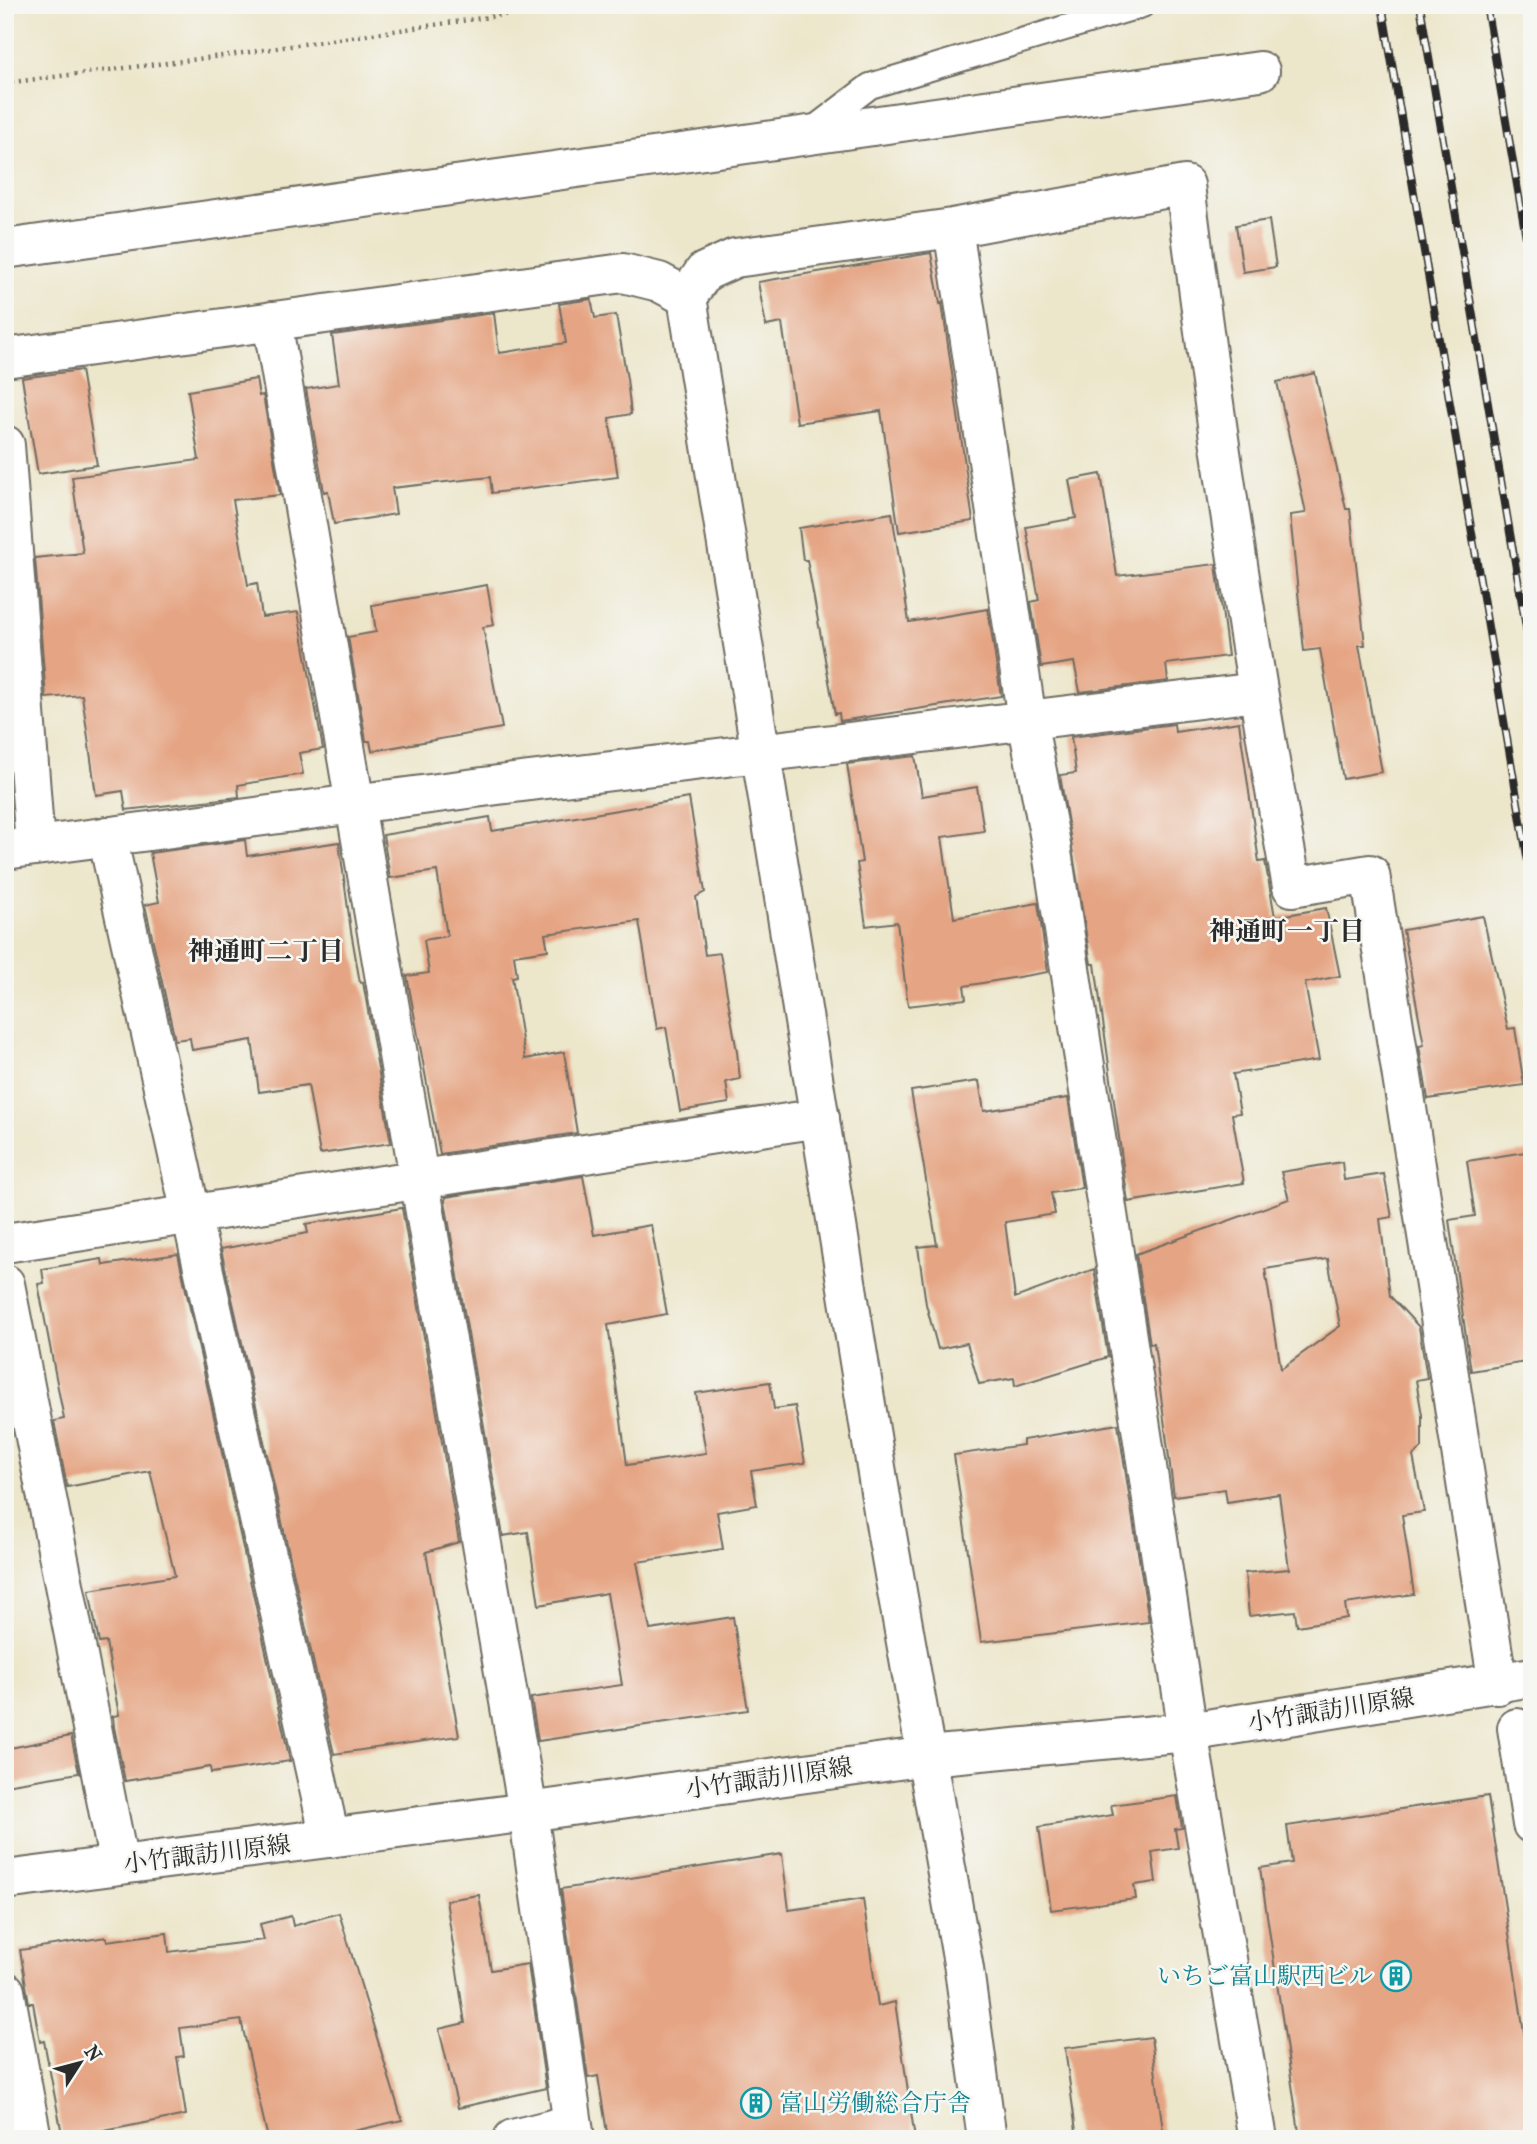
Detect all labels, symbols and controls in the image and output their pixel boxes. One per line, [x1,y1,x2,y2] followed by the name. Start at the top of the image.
[1209,916,1365,947] district label: 神通町一丁目
[188,936,344,967] district label: 神通町二丁目
[1246,1683,1416,1737] street label: 小竹諏訪川原線
[684,1752,854,1804] street label: 小竹諏訪川原線
[122,1830,292,1878] street label: 小竹諏訪川原線
[1379,1959,1413,1993] building icon: いちご富山駅西ビル
[1157,1962,1373,1990] place label: いちご富山駅西ビル
[46,2028,116,2098] north arrow
[80,2041,106,2066] text: N
[739,2086,773,2120] building icon: 富山労働総合庁舎
[779,2089,971,2117] place label: 富山労働総合庁舎

